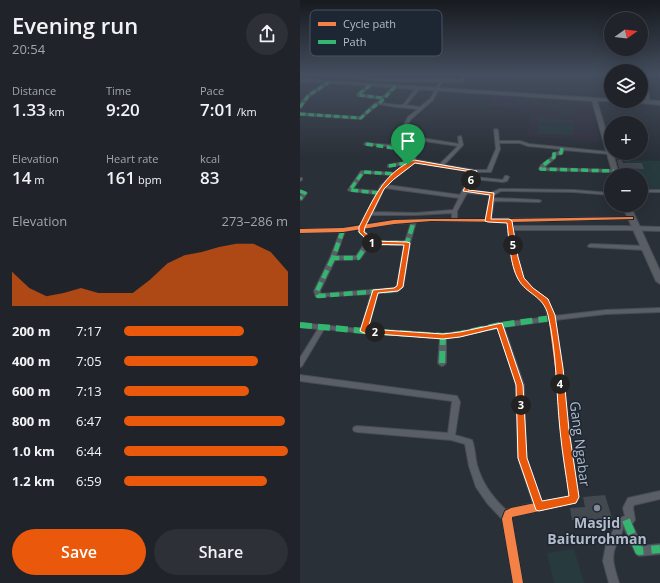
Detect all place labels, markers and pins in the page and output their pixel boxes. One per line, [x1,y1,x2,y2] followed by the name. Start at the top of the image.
[391,124,425,165] pin
[461,170,481,190] pin: 6
[362,233,382,253] pin: 1
[503,235,523,255] pin: 5
[365,322,385,342] pin: 2
[550,374,570,394] pin: 4
[511,395,531,415] pin: 3
[592,503,602,513] marker: Masjid Baiturrohman
[547,513,647,548] place label: Masjid Baiturrohman

